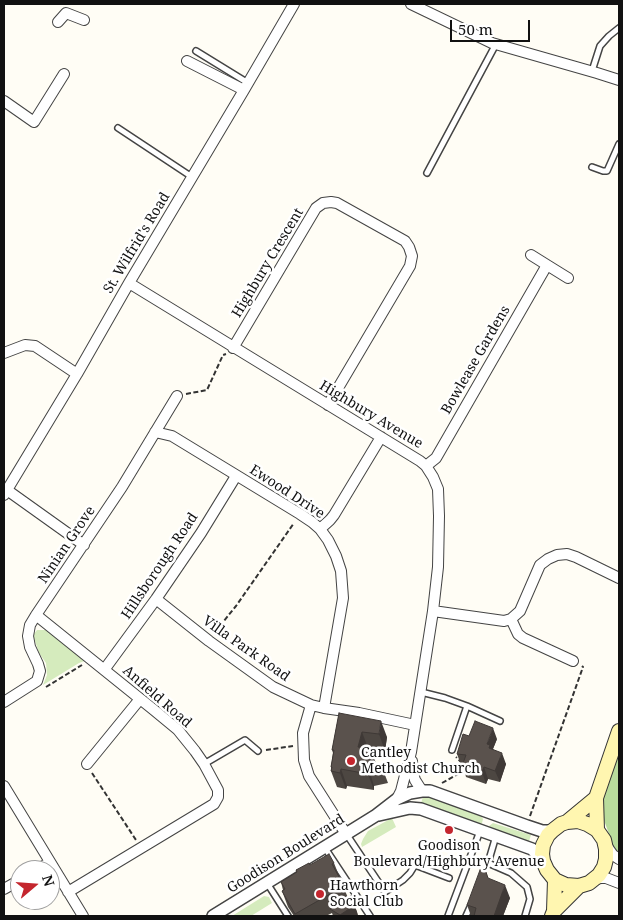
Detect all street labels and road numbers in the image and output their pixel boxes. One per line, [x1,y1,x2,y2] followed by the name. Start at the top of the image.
[100,189,174,297] street label: St. Wilfrid's Road
[229,205,307,321] street label: Highbury Crescent
[438,303,514,417] street label: Bowlease Gardens
[316,377,426,453] street label: Highbury Avenue
[246,462,328,522] street label: Ewood Drive
[35,503,99,587] street label: Ninian Grove
[118,510,202,622] street label: Hillsborough Road
[199,613,293,685] street label: Villa Park Road
[119,662,195,732] street label: Anfield Road
[224,811,348,897] street label: Goodison Boulevard

